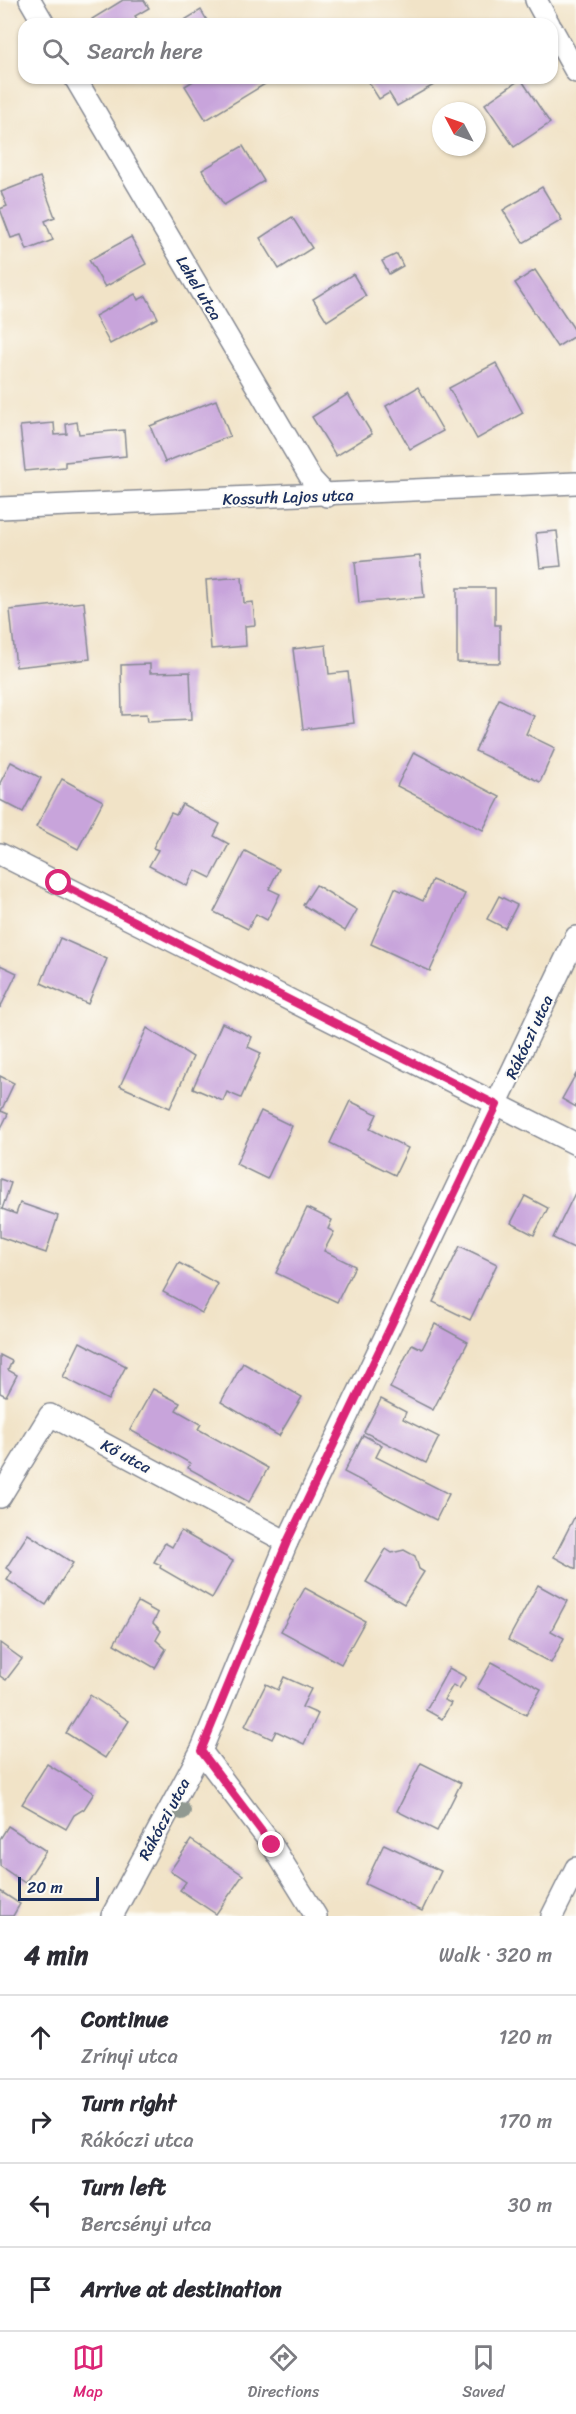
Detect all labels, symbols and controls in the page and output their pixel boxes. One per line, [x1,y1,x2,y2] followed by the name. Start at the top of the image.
[18,18,558,84] search box
[87,32,203,71] text: Search here
[39,35,72,68] icon: search
[432,102,486,156] north arrow
[168,250,230,326] street label: Lehel utca
[222,480,354,514] street label: Kossuth Lajos utca
[45,869,71,895] route start
[497,990,561,1084] street label: Rákóczi utca
[96,1431,157,1482] street label: Kő utca
[130,1772,198,1866] street label: Rákóczi utca
[258,1831,284,1857] route end
[27,1873,63,1902] text: 20 m
[18,1874,99,1902] scale bar
[24,1932,88,1978] text: 4 min
[439,1938,552,1973] text: Walk · 320 m
[81,2000,169,2039] text: Continue
[499,2020,552,2055] text: 120 m
[24,2021,57,2054] icon: ahead
[81,2039,178,2074] text: Zrínyi utca
[81,2084,176,2123] text: Turn right
[499,2104,552,2139] text: 170 m
[24,2105,57,2138] icon: right
[81,2123,194,2158] text: Rákóczi utca
[81,2168,166,2207] text: Turn left
[508,2188,552,2223] text: 30 m
[24,2189,57,2222] icon: left
[81,2207,211,2242] text: Bercsényi utca
[81,2270,282,2309] text: Arrive at destination
[24,2273,57,2306] icon: arrive
[72,2341,105,2406] tab: Map
[248,2341,319,2406] tab: Directions
[462,2341,504,2406] tab: Saved

